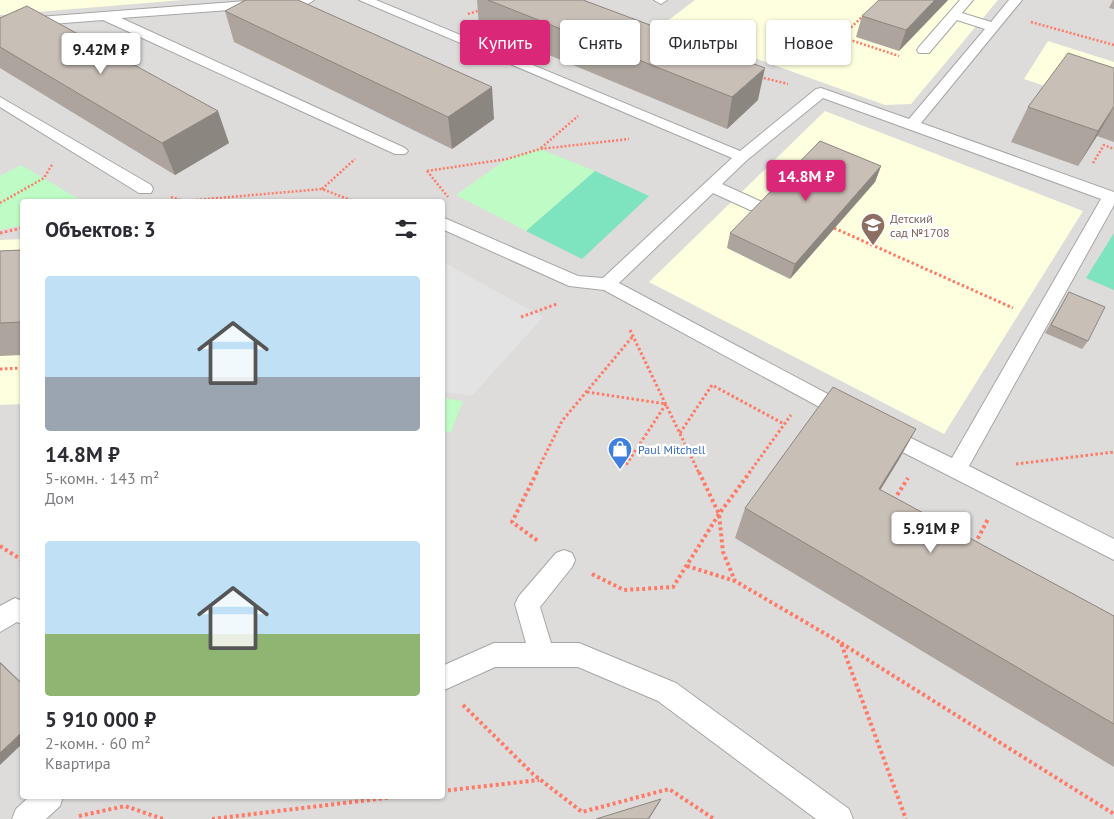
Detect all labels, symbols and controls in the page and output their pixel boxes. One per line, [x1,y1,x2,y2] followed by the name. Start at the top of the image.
[460,20,550,65] chip: Купить
[560,20,640,65] chip: Снять
[650,20,756,65] chip: Фильтры
[766,20,851,65] chip: Новое
[55,32,147,75] pin: 9.42M ₽
[72,39,130,59] text: 9.42M ₽
[760,160,852,202] pin: 14.8M ₽
[777,166,835,186] text: 14.8M ₽
[890,211,950,240] place label: Детский сад №1708
[860,212,886,246] school or university icon: Детский сад №1708
[392,215,420,243] icon: filters
[45,216,156,243] text: Объектов: 3
[188,308,278,398] icon: home
[607,436,633,470] shop icon: Paul Mitchell
[45,441,120,468] text: 14.8M ₽
[638,442,706,457] place label: Paul Mitchell
[45,468,159,488] text: 5-комн. · 143 m²
[45,488,74,508] text: Дом
[885,512,977,554] pin: 5.91M ₽
[902,518,960,538] text: 5.91M ₽
[188,573,278,663] icon: home
[45,706,156,733] text: 5 910 000 ₽
[45,733,151,753] text: 2-комн. · 60 m²
[45,753,111,773] text: Квартира

